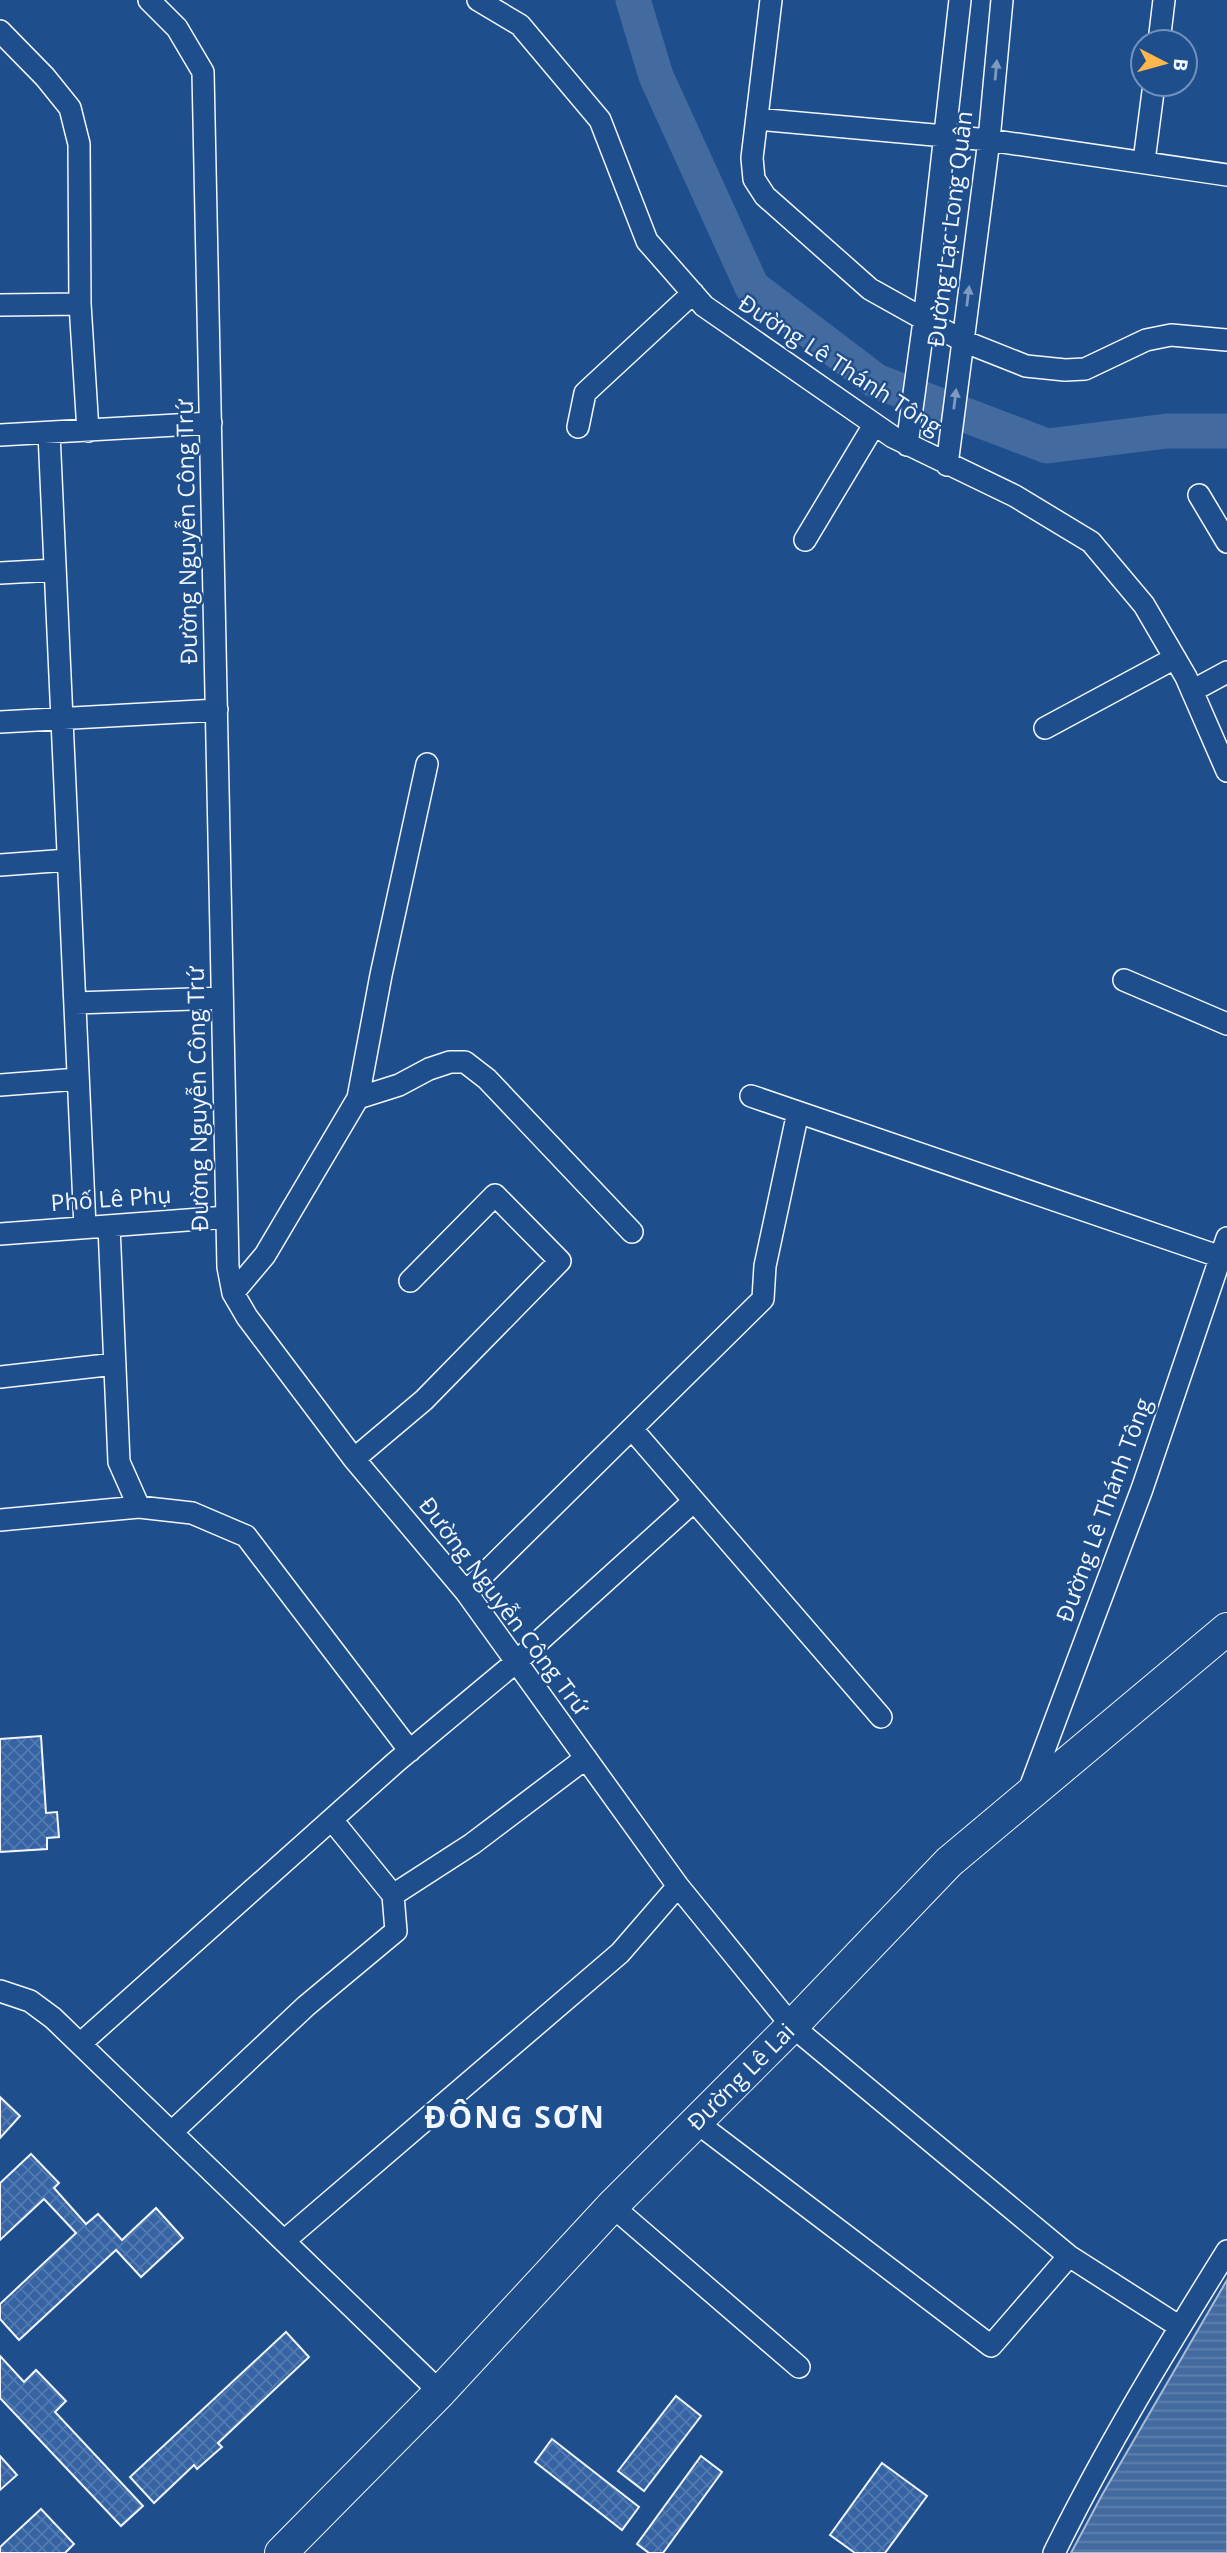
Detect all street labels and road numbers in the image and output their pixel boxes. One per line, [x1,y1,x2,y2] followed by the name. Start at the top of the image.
[919,109,979,349] street label: Đường Lạc Long Quân
[733,286,949,442] street label: Đường Lê Thánh Tông
[168,398,204,665] street label: Đường Nguyễn Công Trứ
[179,965,215,1232] street label: Đường Nguyễn Công Trứ
[50,1178,172,1218] street label: Phố Lê Phụ
[1048,1393,1159,1626] street label: Đường Lê Thánh Tông
[412,1490,598,1722] street label: Đường Nguyễn Công Trứ
[679,2015,801,2137] street label: Đường Lê Lai

